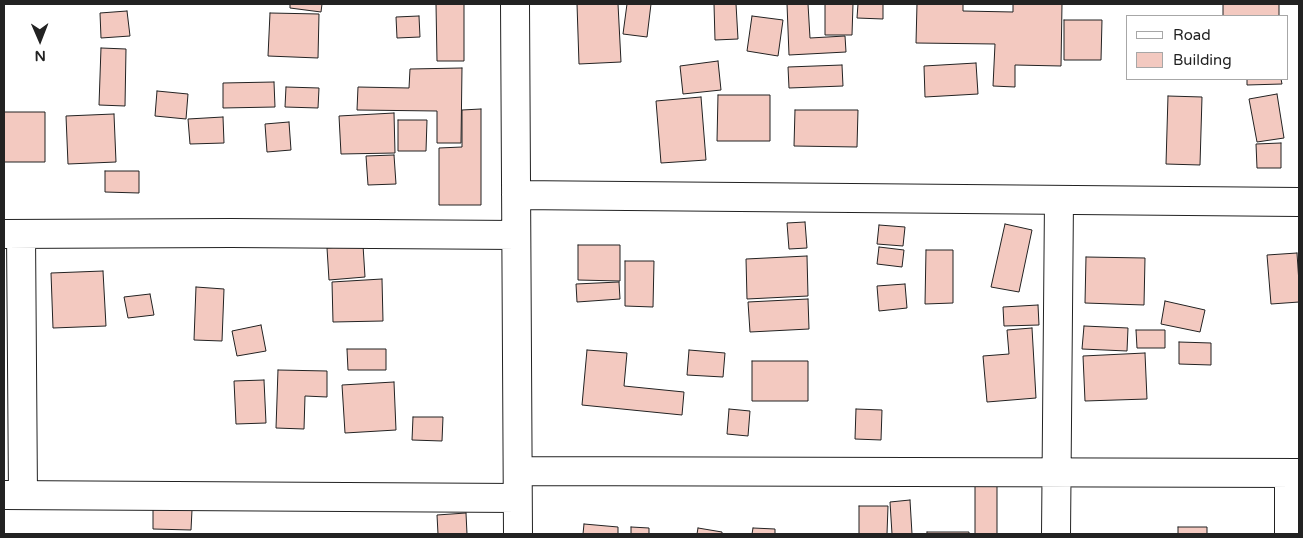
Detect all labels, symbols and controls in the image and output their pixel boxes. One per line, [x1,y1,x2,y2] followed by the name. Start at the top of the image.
[15,15,65,65] north arrow
[1126,15,1288,80] legend
[1173,26,1211,44] text: Road
[34,47,46,64] text: N
[1173,51,1232,69] text: Building

